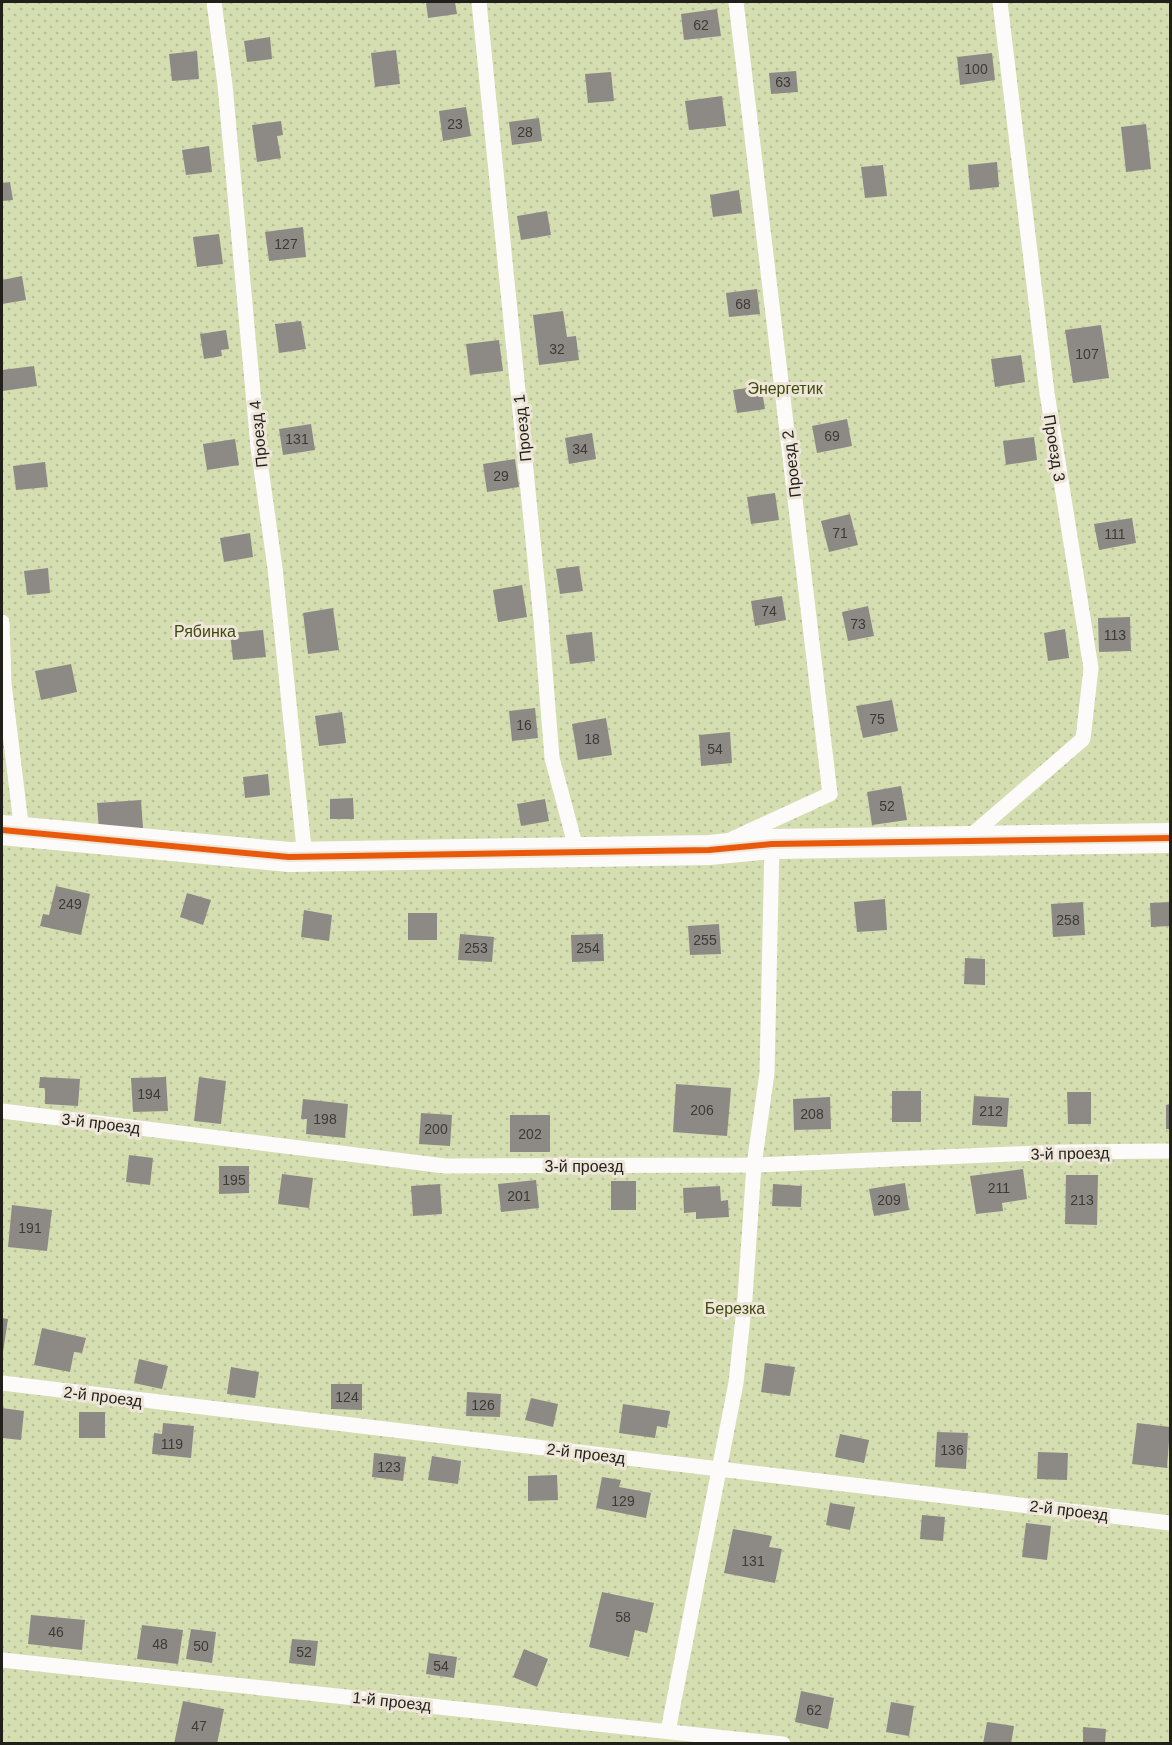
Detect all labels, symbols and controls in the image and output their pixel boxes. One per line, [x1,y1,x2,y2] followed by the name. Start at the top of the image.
[693,17,709,33] house number: 62
[964,61,988,77] house number: 100
[775,74,791,90] house number: 63
[447,116,463,132] house number: 23
[517,124,533,140] house number: 28
[274,236,298,252] house number: 127
[735,296,751,312] house number: 68
[549,341,565,357] house number: 32
[1075,346,1099,362] house number: 107
[747,380,824,397] park label: Энергетик
[511,393,534,462] street label: Проезд 1
[247,399,270,468] street label: Проезд 4
[1041,413,1068,483] street label: Проезд 3
[824,428,840,444] house number: 69
[779,429,804,498] street label: Проезд 2
[285,431,309,447] house number: 131
[572,441,588,457] house number: 34
[493,468,509,484] house number: 29
[832,525,848,541] house number: 71
[1104,526,1126,542] house number: 111
[761,603,777,619] house number: 74
[850,616,866,632] house number: 73
[174,623,236,640] park label: Рябинка
[1104,627,1126,643] house number: 113
[869,711,885,727] house number: 75
[516,717,532,733] house number: 16
[584,731,600,747] house number: 18
[707,741,723,757] house number: 54
[879,798,895,814] house number: 52
[58,896,82,912] house number: 249
[1056,912,1080,928] house number: 258
[693,932,717,948] house number: 255
[464,940,488,956] house number: 253
[576,940,600,956] house number: 254
[137,1086,161,1102] house number: 194
[690,1102,714,1118] house number: 206
[979,1103,1003,1119] house number: 212
[800,1106,824,1122] house number: 208
[61,1110,142,1137] street label: 3-й проезд
[313,1111,337,1127] house number: 198
[424,1121,448,1137] house number: 200
[518,1126,542,1142] house number: 202
[1030,1144,1110,1163] street label: 3-й проезд
[545,1158,624,1175] street label: 3-й проезд
[222,1172,246,1188] house number: 195
[988,1180,1010,1196] house number: 211
[507,1188,531,1204] house number: 201
[877,1192,901,1208] house number: 209
[1070,1192,1094,1208] house number: 213
[18,1220,42,1236] house number: 191
[705,1300,765,1317] park label: Березка
[63,1383,144,1410] street label: 2-й проезд
[335,1389,359,1405] house number: 124
[471,1397,495,1413] house number: 126
[161,1436,183,1452] house number: 119
[546,1440,627,1467] street label: 2-й проезд
[940,1442,964,1458] house number: 136
[377,1459,401,1475] house number: 123
[611,1493,635,1509] house number: 129
[1029,1497,1110,1524] street label: 2-й проезд
[741,1553,765,1569] house number: 131
[615,1609,631,1625] house number: 58
[48,1624,64,1640] house number: 46
[152,1636,168,1652] house number: 48
[193,1638,209,1654] house number: 50
[296,1644,312,1660] house number: 52
[433,1658,449,1674] house number: 54
[352,1689,433,1714] street label: 1-й проезд
[806,1702,822,1718] house number: 62
[191,1718,207,1734] house number: 47

